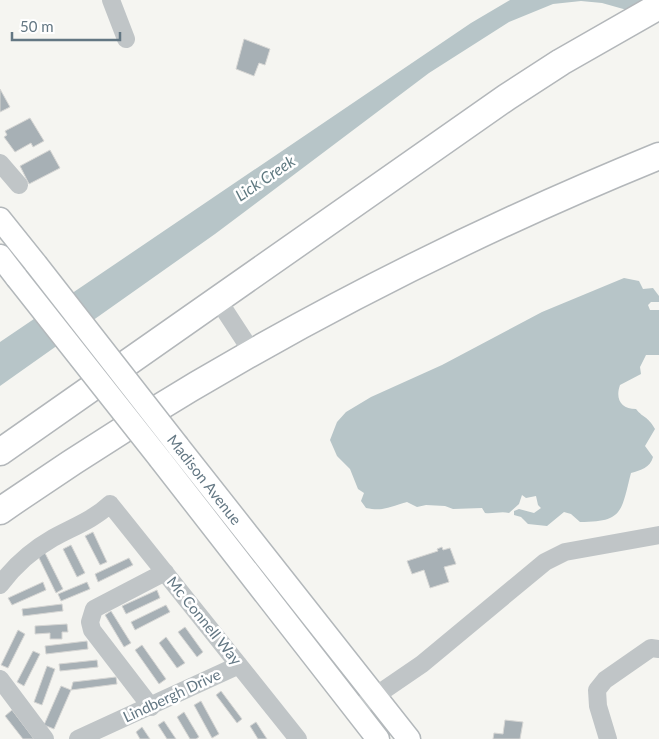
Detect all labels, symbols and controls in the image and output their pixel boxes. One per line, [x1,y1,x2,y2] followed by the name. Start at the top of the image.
[12,10,120,42] scale bar
[20,17,54,35] text: 50 m
[231,151,298,204] water label: Lick Creek
[164,431,246,528] street label: Madison Avenue
[164,573,246,668] street label: Mc Connell Way
[120,665,223,726] street label: Lindbergh Drive

